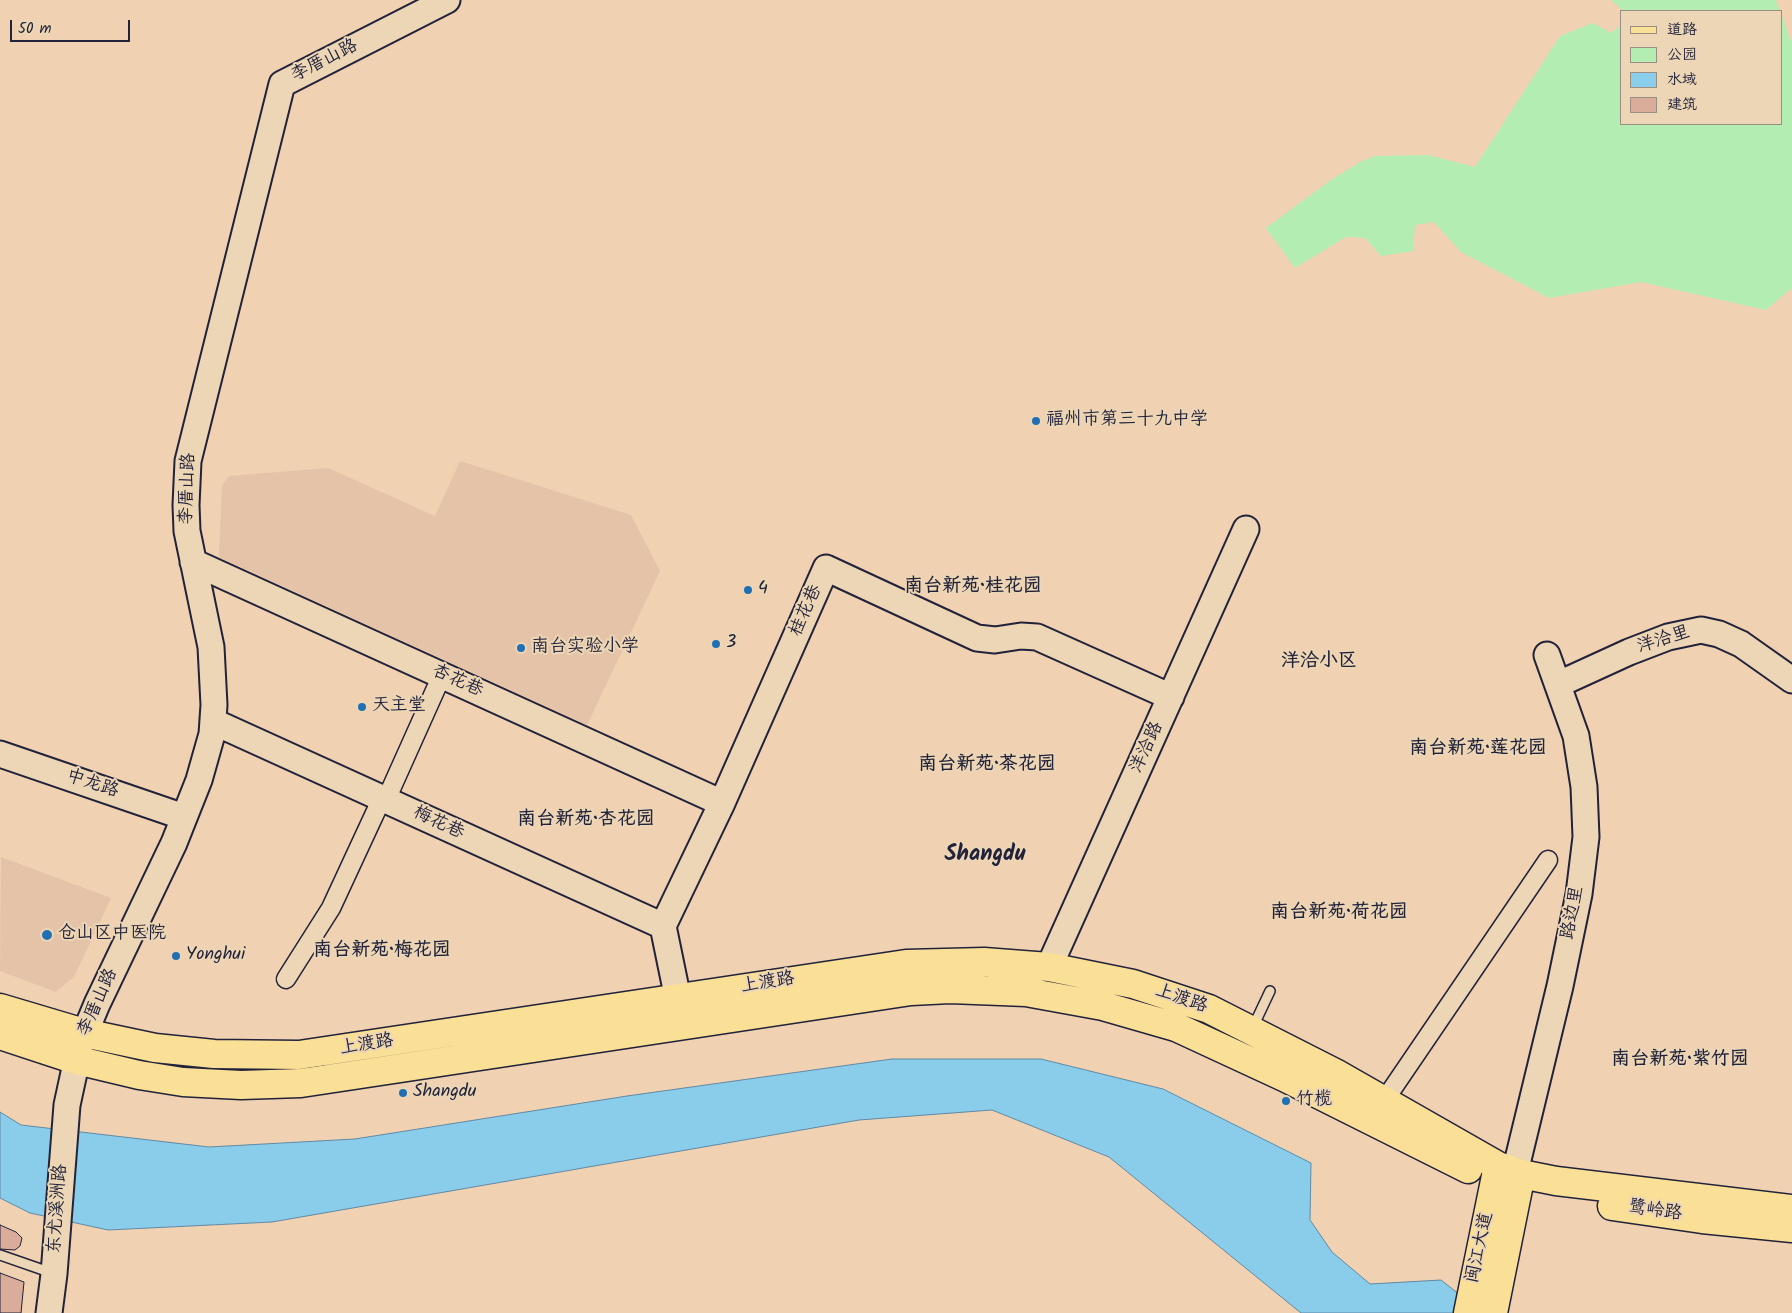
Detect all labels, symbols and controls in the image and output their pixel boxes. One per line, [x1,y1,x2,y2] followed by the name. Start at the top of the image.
[12,10,132,42] scale bar
[1620,10,1782,125] legend
[18,17,52,41] text: 50 m
[1667,18,1697,42] text: 道路
[288,36,362,88] street label: 李厝山路
[1667,43,1697,67] text: 公园
[1667,68,1697,92] text: 水域
[1667,93,1697,117] text: 建筑
[1046,410,1208,432] place label: 福州市第三十九中学
[1030,415,1042,427] marker: 福州市第三十九中学
[177,453,201,525] street label: 李厝山路
[904,577,1042,599] district label: 南台新苑·桂花园
[758,579,768,601] place label: 4
[786,582,828,640] street label: 桂花巷
[742,584,754,596] marker: 4
[1635,623,1693,659] street label: 洋洽里
[726,633,736,655] place label: 3
[531,637,639,659] place label: 南台实验小学
[710,638,722,650] marker: 3
[515,642,527,654] marker: 南台实验小学
[1281,652,1357,674] district label: 洋洽小区
[428,661,486,703] street label: 杏花巷
[372,696,426,718] place label: 天主堂
[356,701,368,713] marker: 天主堂
[1127,719,1169,777] street label: 洋洽路
[1409,739,1547,761] district label: 南台新苑·莲花园
[918,755,1056,777] district label: 南台新苑·茶花园
[63,766,121,804] street label: 中龙路
[409,803,467,845] street label: 梅花巷
[517,810,655,832] district label: 南台新苑·杏花园
[944,843,1026,869] district label: Shangdu
[1558,884,1590,942] street label: 路边里
[1270,903,1408,925] district label: 南台新苑·荷花园
[58,924,166,946] place label: 仓山区中医院
[40,928,54,942] marker: 仓山区中医院
[313,941,451,963] district label: 南台新苑·梅花园
[186,945,245,967] place label: Yonghui
[170,950,182,962] marker: Yonghui
[74,966,124,1040] street label: 李厝山路
[740,969,796,999] street label: 上渡路
[1152,981,1210,1019] street label: 上渡路
[339,1031,395,1061] street label: 上渡路
[1611,1050,1749,1072] district label: 南台新苑·紫竹园
[413,1082,476,1104] place label: Shangdu
[397,1087,409,1099] marker: Shangdu
[1296,1090,1332,1112] place label: 竹榄
[1280,1095,1292,1107] marker: 竹榄
[45,1163,73,1255] street label: 东尤溪洲路
[1627,1198,1683,1226] street label: 鹭岭路
[1463,1211,1499,1285] street label: 闽江大道

